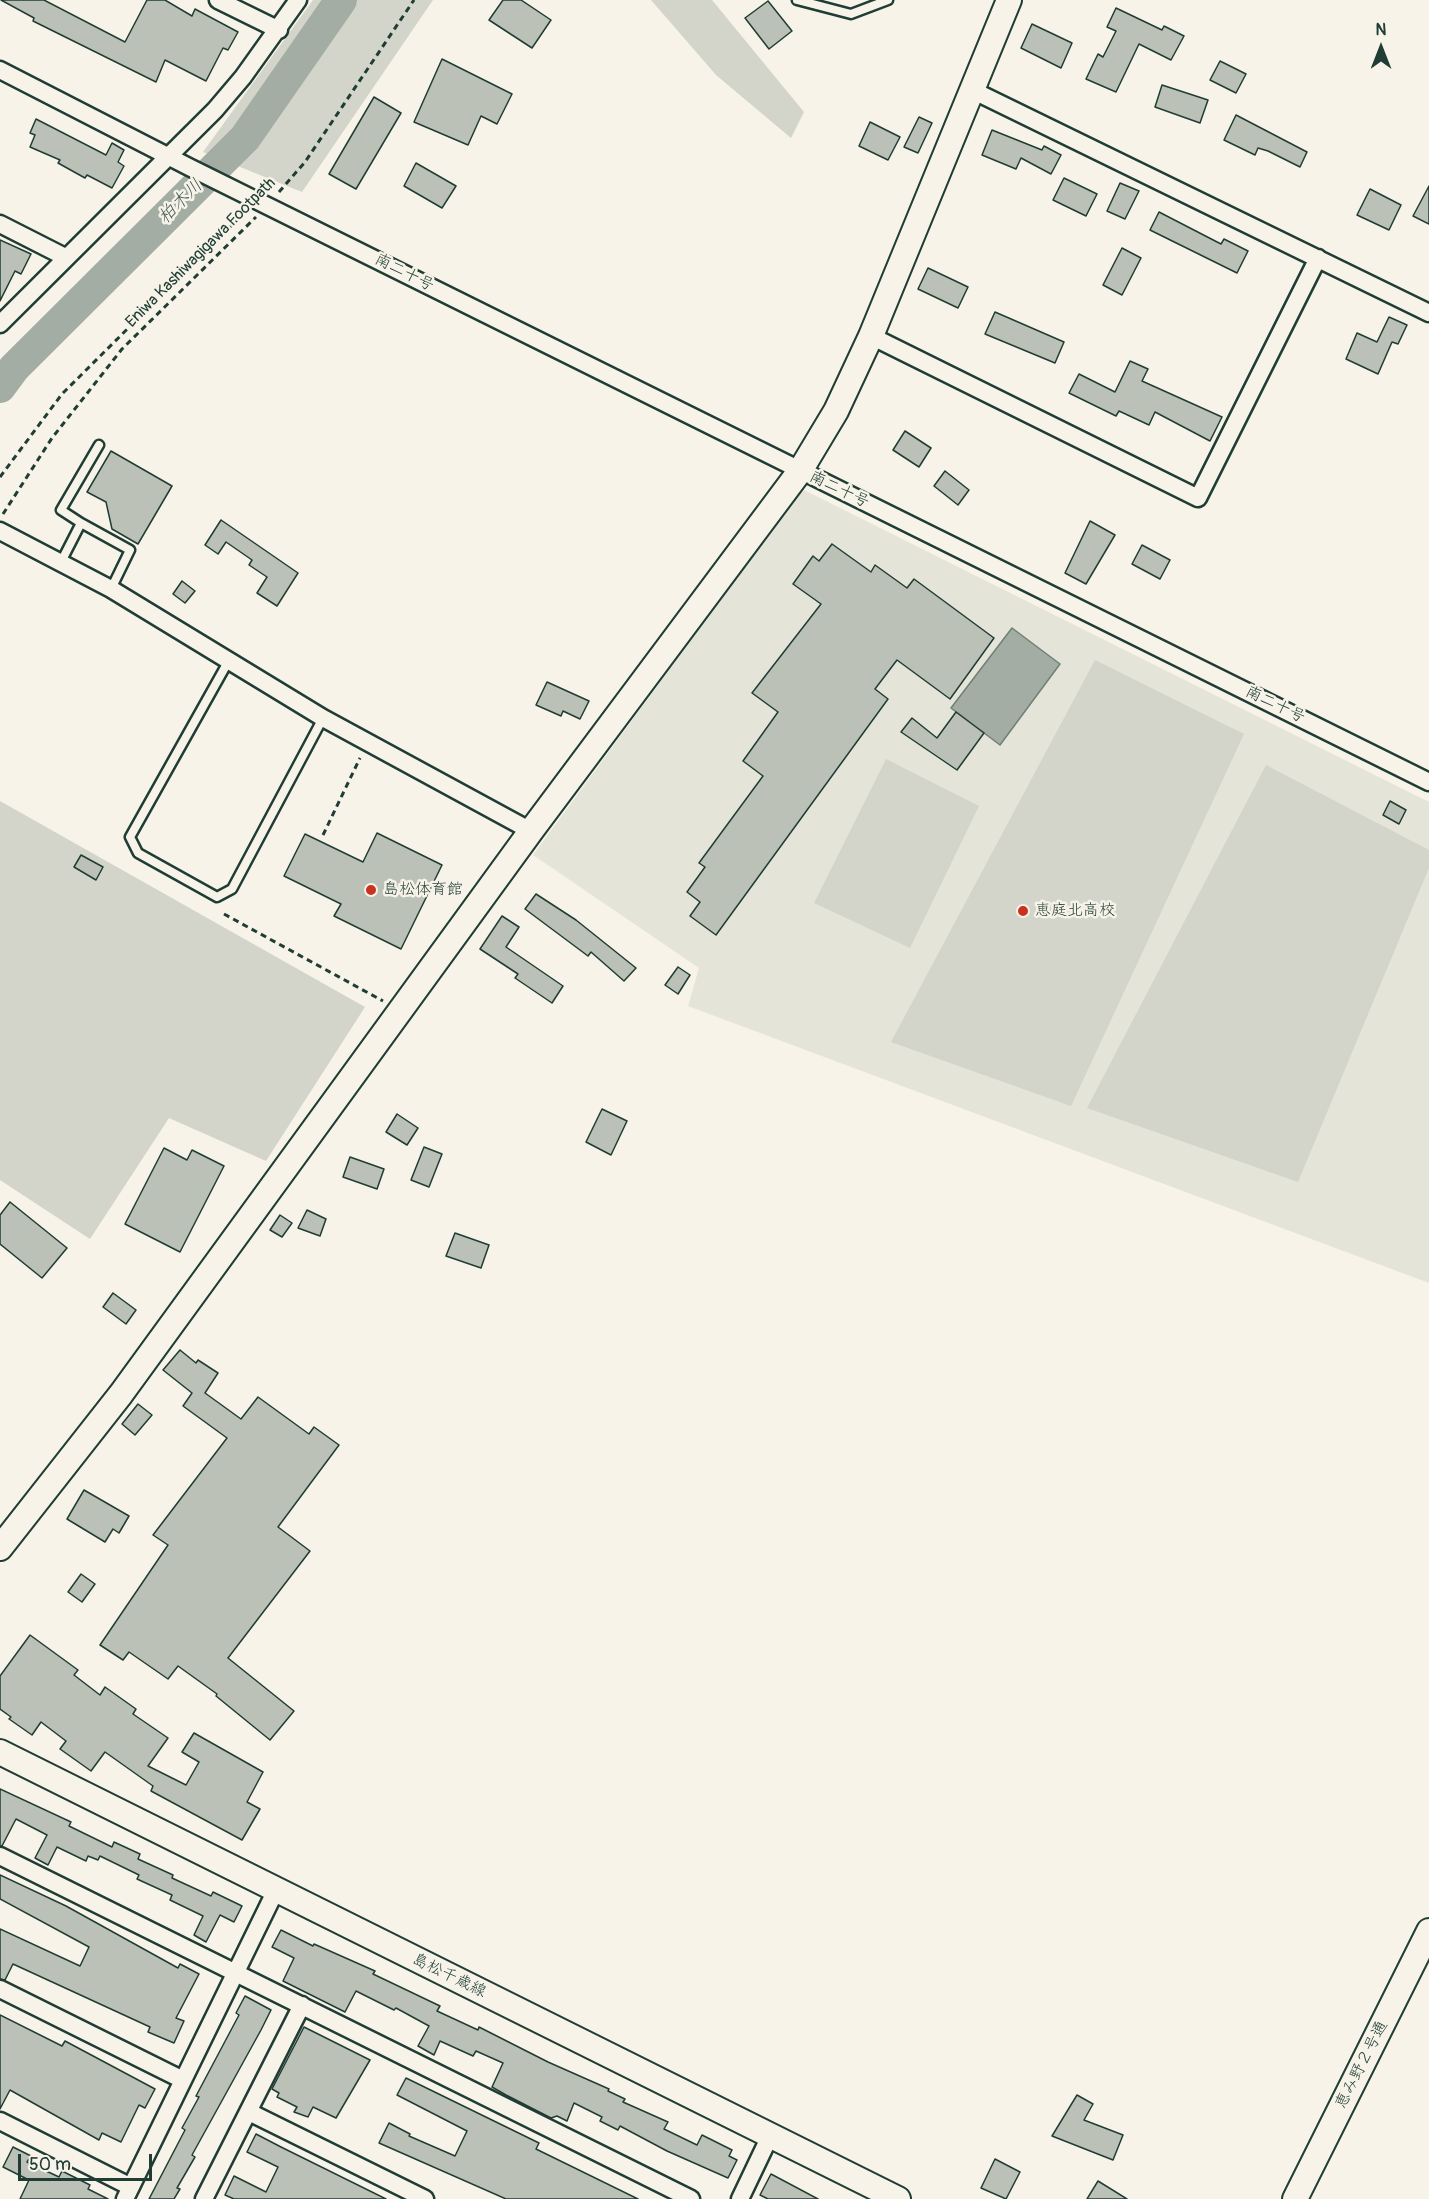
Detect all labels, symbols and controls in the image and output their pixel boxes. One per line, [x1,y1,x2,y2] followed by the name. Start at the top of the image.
[1351,18,1411,78] north arrow
[1376,20,1386,40] text: N
[122,174,280,332] street label: Eniwa Kashiwagigawa Footpath
[154,175,208,229] water label: 柏木川
[371,250,437,296] street label: 南二十号
[806,467,872,513] street label: 南二十号
[1242,682,1308,728] street label: 南二十号
[383,880,463,900] place label: 島松体育館
[364,883,378,897] marker: 島松体育館
[1035,901,1115,921] place label: 恵庭北高校
[1016,904,1030,918] marker: 恵庭北高校
[409,1950,489,2002] street label: 島松千歳線
[1332,2018,1392,2112] street label: 恵み野２号通
[21,2142,154,2180] scale bar
[29,2153,71,2176] text: 50 m

